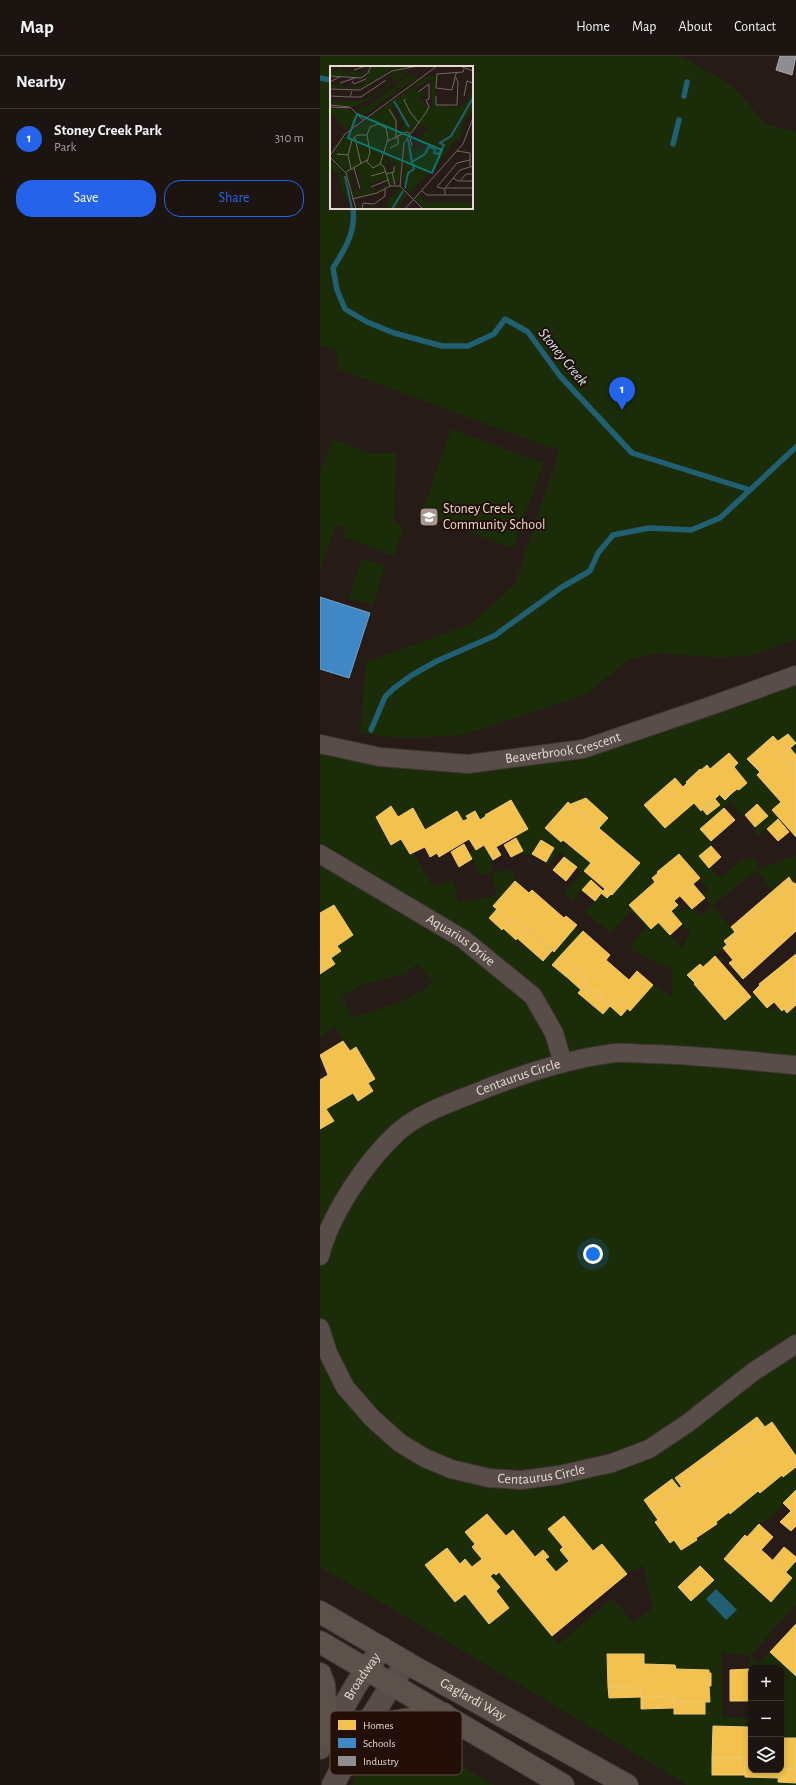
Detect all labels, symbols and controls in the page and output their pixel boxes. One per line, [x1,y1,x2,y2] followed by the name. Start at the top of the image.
[20,18,54,37] text: Map
[576,20,610,34] text: Home
[632,20,656,34] text: Map
[678,20,712,34] text: About
[734,20,776,34] text: Contact
[330,66,473,209] inset map
[16,73,66,90] text: Nearby
[54,123,162,138] text: Stoney Creek Park
[27,132,31,145] text: 1
[275,132,304,145] text: 310 m
[54,141,76,154] text: Park
[16,180,156,217] button: Save
[164,180,304,217] button: Share
[535,325,591,389] water label: Stoney Creek
[609,377,635,410] pin: 1
[443,502,546,532] place label: Stoney Creek Community School
[418,506,440,528] school or university icon: Stoney Creek Community School
[504,730,623,766] street label: Beaverbrook Crescent
[424,912,497,969] street label: Aquarius Drive
[474,1057,562,1099] street label: Centaurus Circle
[583,1244,603,1264] your location
[497,1462,586,1487] street label: Centaurus Circle
[342,1650,383,1703] street label: Broadway
[748,1665,784,1773] map controls
[748,1665,784,1701] button: +
[437,1676,508,1723] street label: Gaglardi Way
[748,1701,784,1737] button: −
[330,1711,462,1775] legend
[363,1720,394,1731] text: Homes
[748,1737,784,1773] button: layers
[363,1738,396,1749] text: Schools
[363,1756,399,1767] text: Industry

